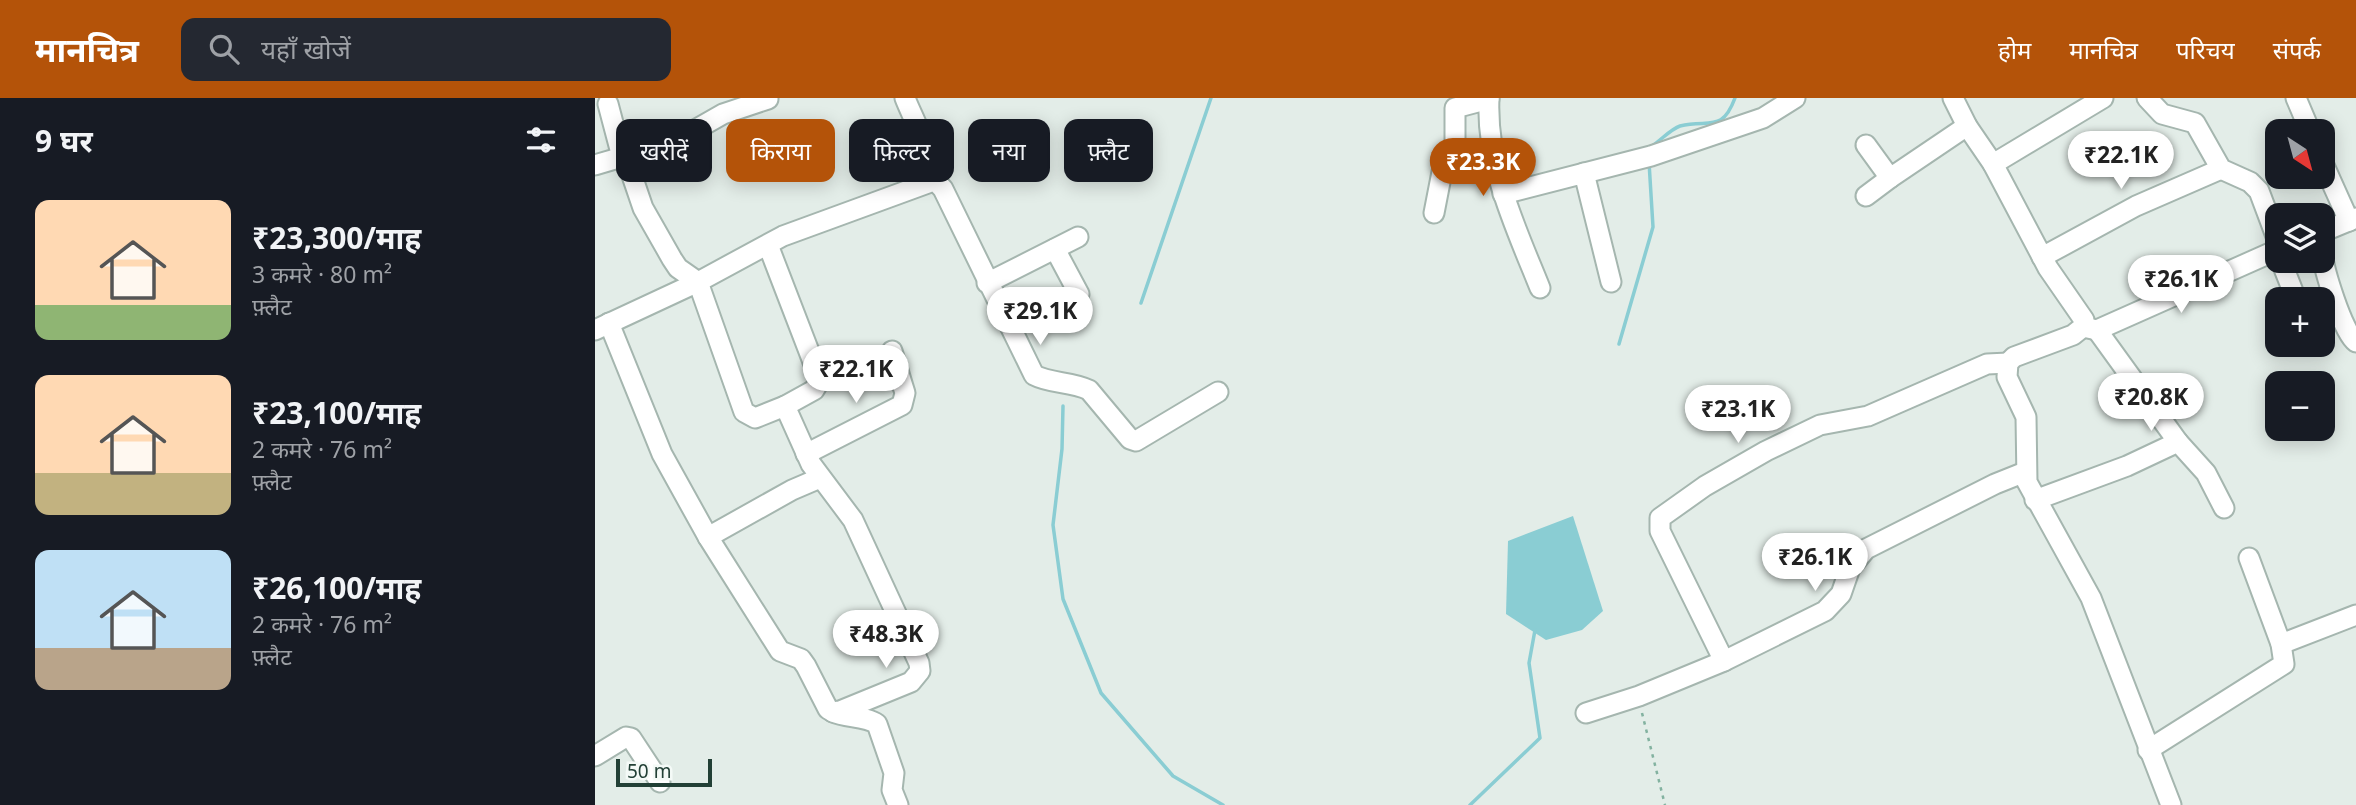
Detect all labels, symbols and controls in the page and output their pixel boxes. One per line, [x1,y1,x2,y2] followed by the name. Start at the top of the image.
[181,18,671,81] search box
[35,27,139,72] text: मानचित्र
[205,30,243,68] icon: search
[261,31,351,67] text: यहाँ खोजें
[1998,33,2031,66] text: होम
[2069,33,2138,66] text: मानचित्र
[2176,33,2235,66] text: परिचय
[2273,33,2321,66] text: संपर्क
[616,119,712,182] chip: खरीदें
[726,119,835,182] chip: किराया
[849,119,954,182] chip: फ़िल्टर
[968,119,1050,182] chip: नया
[1064,119,1153,182] chip: फ़्लैट
[2265,119,2335,189] north arrow
[2265,119,2335,441] map controls
[35,120,93,161] text: 9 घर
[522,121,560,159] icon: filters
[2064,132,2178,191] pin: ₹22.1K
[2084,138,2158,170] text: ₹22.1K
[1426,139,1540,198] pin: ₹23.3K
[1446,145,1520,177] text: ₹23.3K
[2265,203,2335,273] button: layers
[252,217,421,258] text: ₹23,300/माह
[91,228,175,312] icon: home
[2124,256,2238,315] pin: ₹26.1K
[252,258,392,290] text: 3 कमरे · 80 m²
[2144,262,2218,294] text: ₹26.1K
[2265,287,2335,357] button: +
[983,288,1097,347] pin: ₹29.1K
[252,290,292,322] text: फ़्लैट
[1003,294,1077,326] text: ₹29.1K
[799,345,913,405] pin: ₹22.1K
[819,352,893,384] text: ₹22.1K
[2265,371,2335,441] button: −
[2094,374,2208,433] pin: ₹20.8K
[2114,380,2188,412] text: ₹20.8K
[1681,386,1795,445] pin: ₹23.1K
[252,392,421,433] text: ₹23,100/माह
[1701,392,1775,424] text: ₹23.1K
[91,403,175,487] icon: home
[252,433,392,465] text: 2 कमरे · 76 m²
[252,465,292,497] text: फ़्लैट
[1758,533,1872,593] pin: ₹26.1K
[1778,540,1852,572] text: ₹26.1K
[252,567,421,608] text: ₹26,100/माह
[91,578,175,662] icon: home
[252,608,392,640] text: 2 कमरे · 76 m²
[829,610,943,670] pin: ₹48.3K
[849,617,923,649] text: ₹48.3K
[252,640,292,672] text: फ़्लैट
[616,756,712,788] scale bar
[627,758,671,784] text: 50 m

